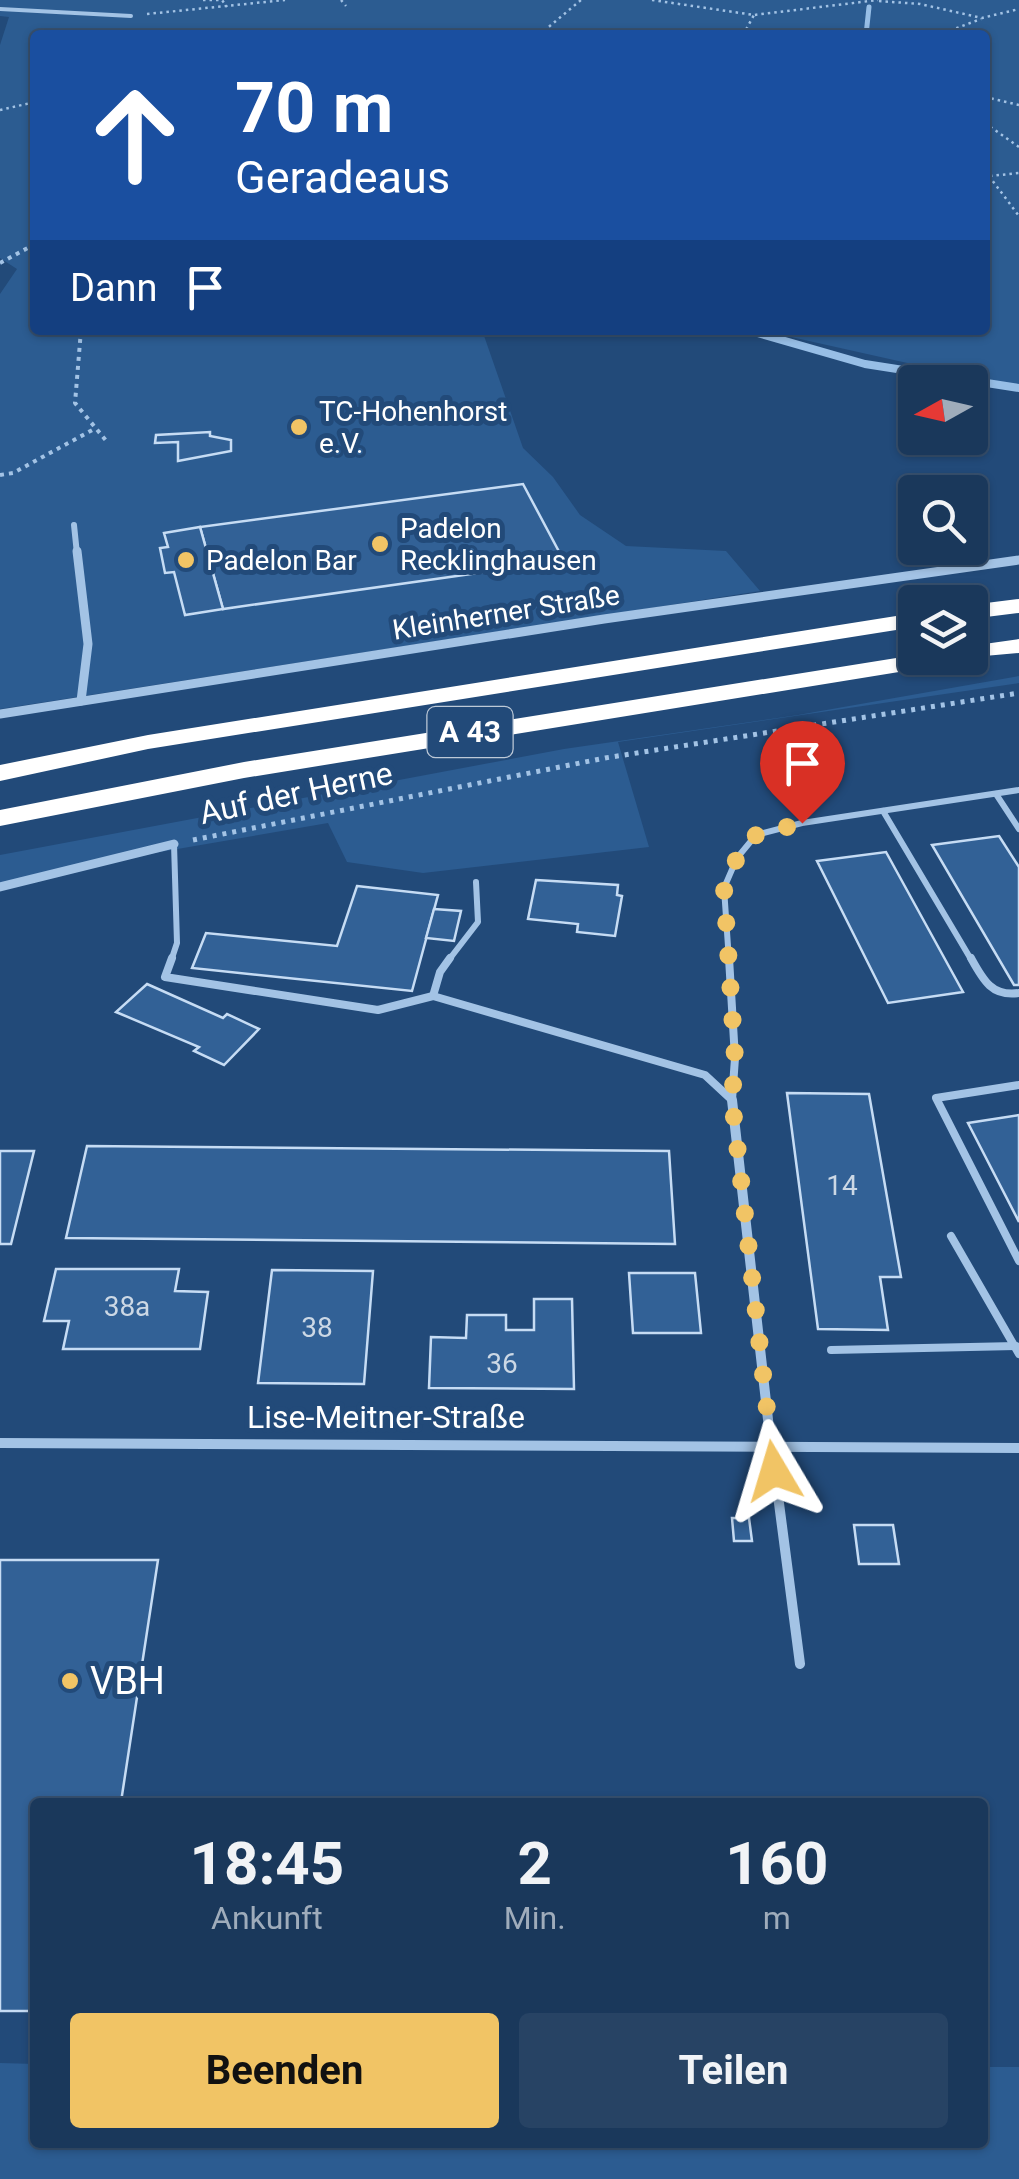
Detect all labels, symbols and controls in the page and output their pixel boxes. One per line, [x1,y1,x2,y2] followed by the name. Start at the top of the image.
[235,67,393,149] text: 70 m
[70,70,200,200] icon: ahead
[235,151,450,204] text: Geradeaus
[178,260,233,315] icon: arrive
[70,266,158,310] text: Dann
[898,365,988,455] north arrow
[898,365,988,675] map controls
[319,395,507,460] place label: TC-Hohenhorst e.V.
[288,416,310,438] marker: TC-Hohenhorst e.V.
[898,475,988,565] button: search
[400,512,597,577] place label: Padelon Recklinghausen
[369,533,391,555] marker: Padelon Recklinghausen
[206,544,357,577] place label: Padelon Bar
[175,549,197,571] marker: Padelon Bar
[390,578,622,647] street label: Kleinherner Straße
[898,585,988,675] button: layers
[428,707,512,757] road number: A 43
[760,721,845,824] pin
[775,736,830,791] icon: arrive
[196,754,396,832] street label: Auf der Herne
[826,1169,858,1202] house number: 14
[104,1290,150,1323] house number: 38a
[301,1311,333,1344] house number: 38
[486,1347,518,1380] house number: 36
[247,1398,525,1436] street label: Lise-Meitner-Straße
[722,1419,826,1523] position arrow
[90,1659,165,1703] place label: VBH
[59,1670,81,1692] marker: VBH
[190,1828,344,1899] text: 18:45
[517,1828,552,1899] text: 2
[725,1828,828,1899] text: 160
[211,1899,323,1937] text: Ankunft
[504,1899,566,1937] text: Min.
[763,1899,791,1937] text: m
[70,2013,499,2128] button: Beenden
[519,2013,948,2128] button: Teilen

